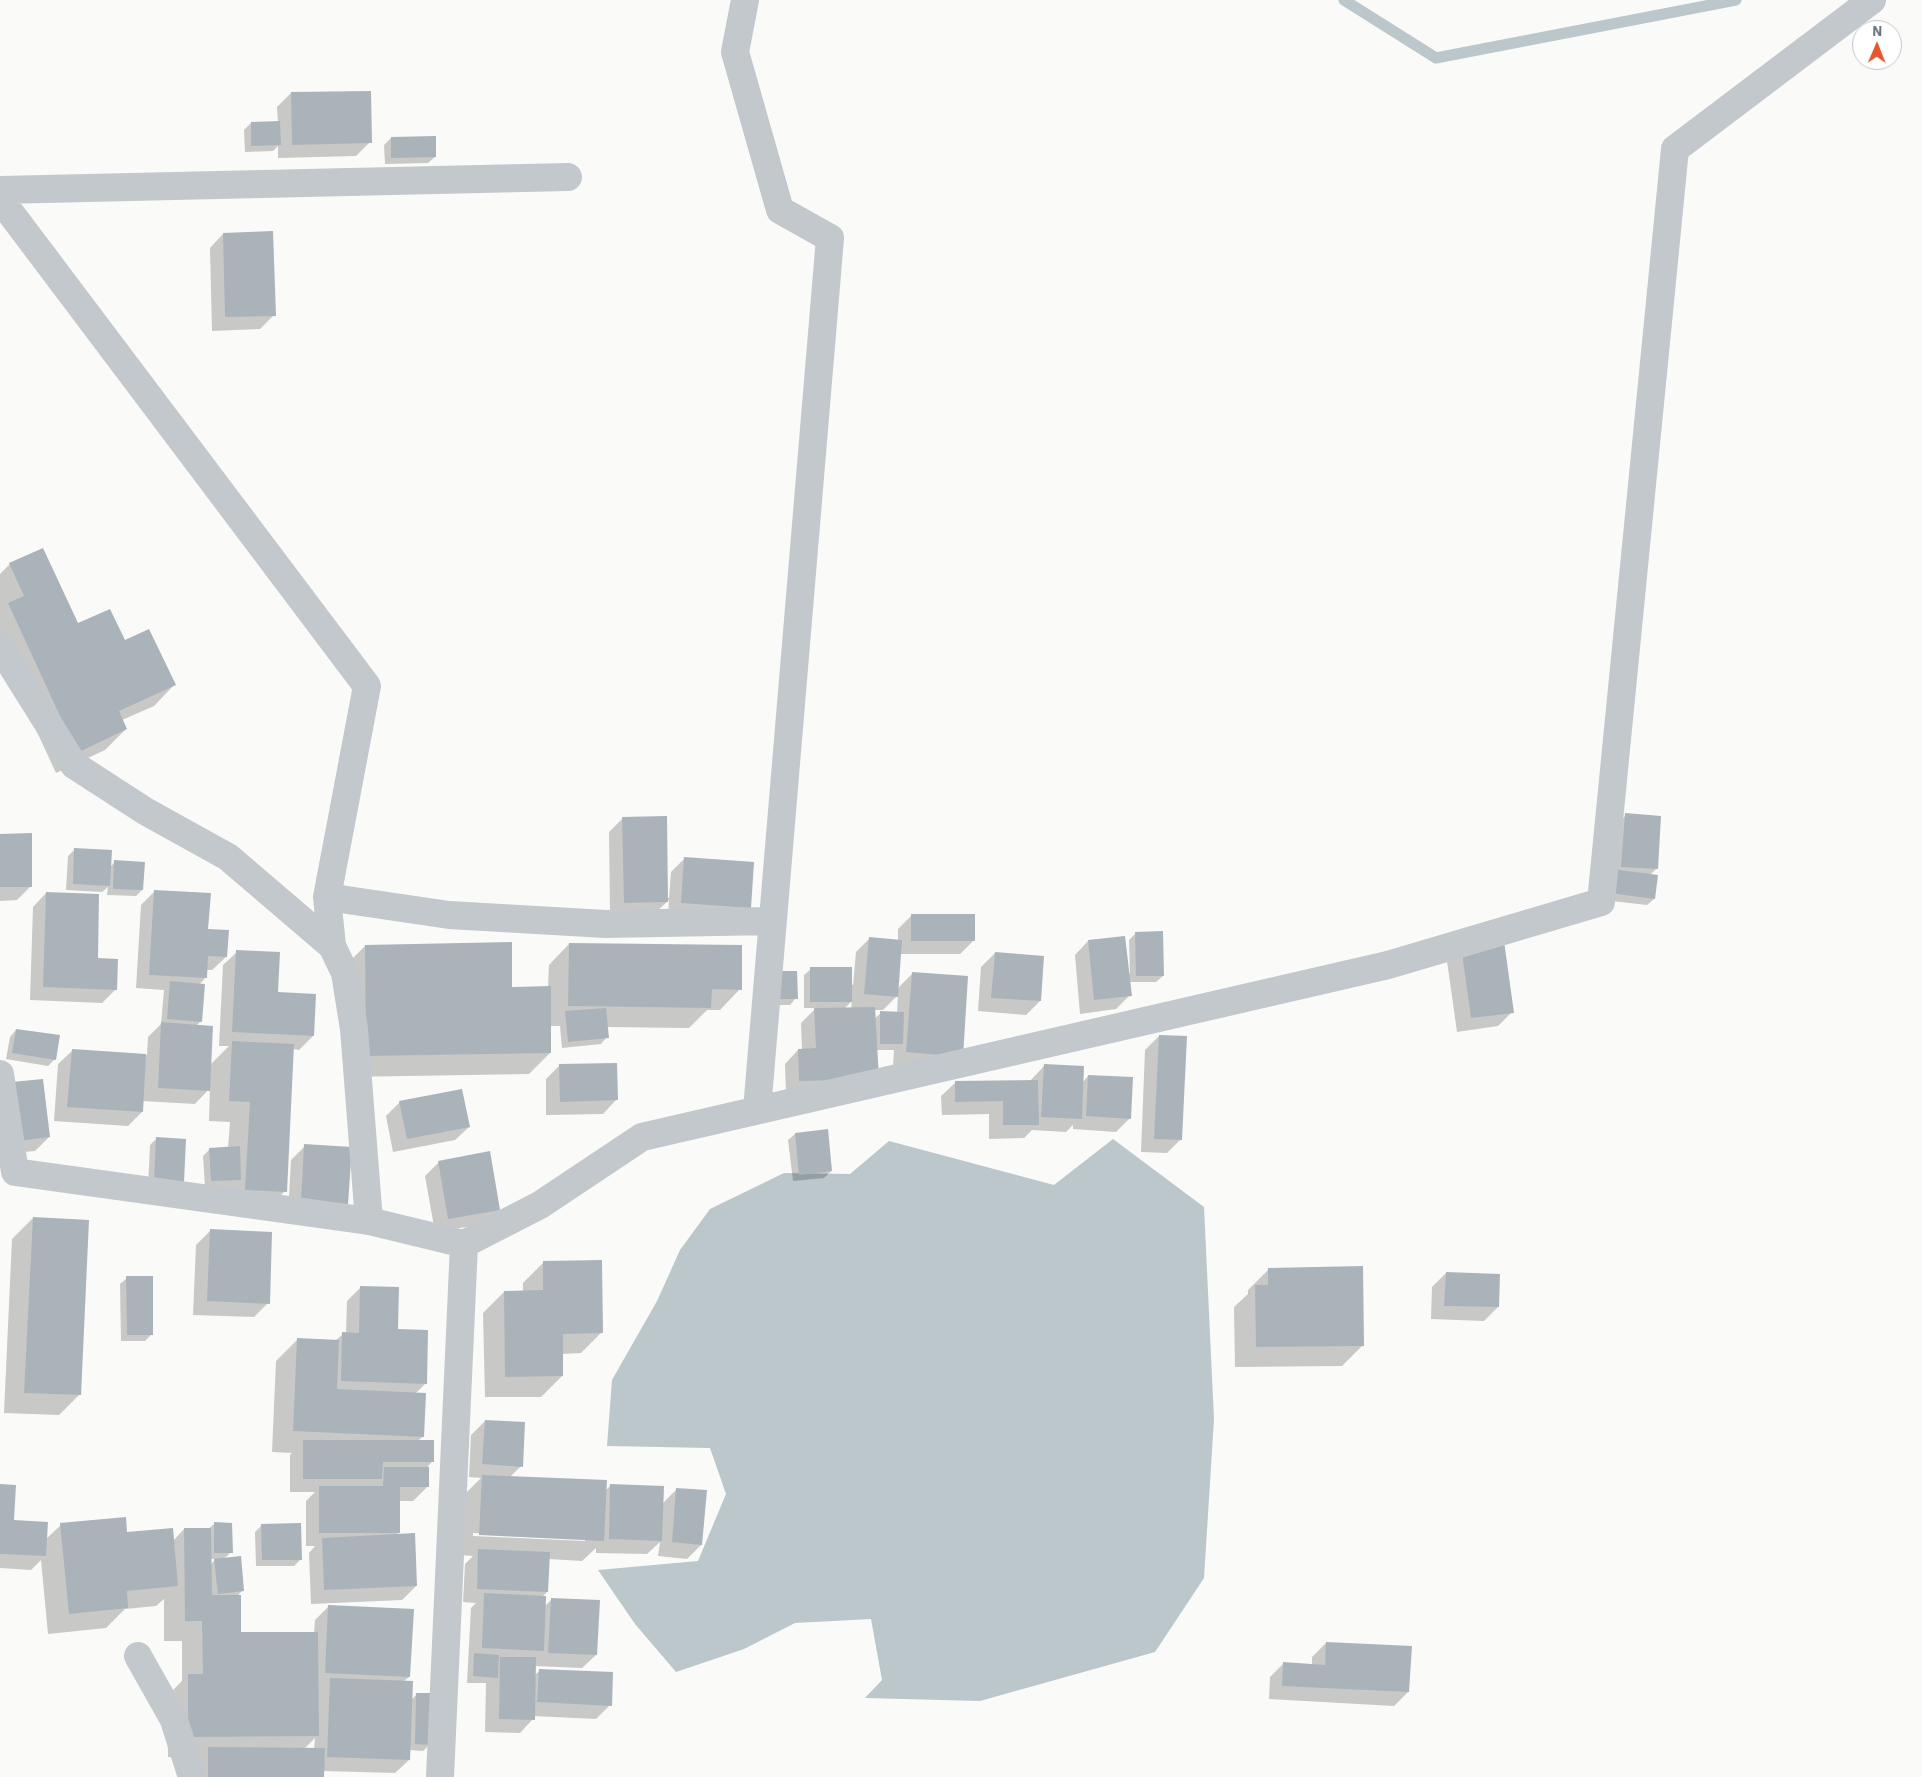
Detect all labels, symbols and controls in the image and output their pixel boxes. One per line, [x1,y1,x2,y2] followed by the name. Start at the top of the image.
[1852,20,1902,70] north arrow
[1872,22,1882,40] text: N

